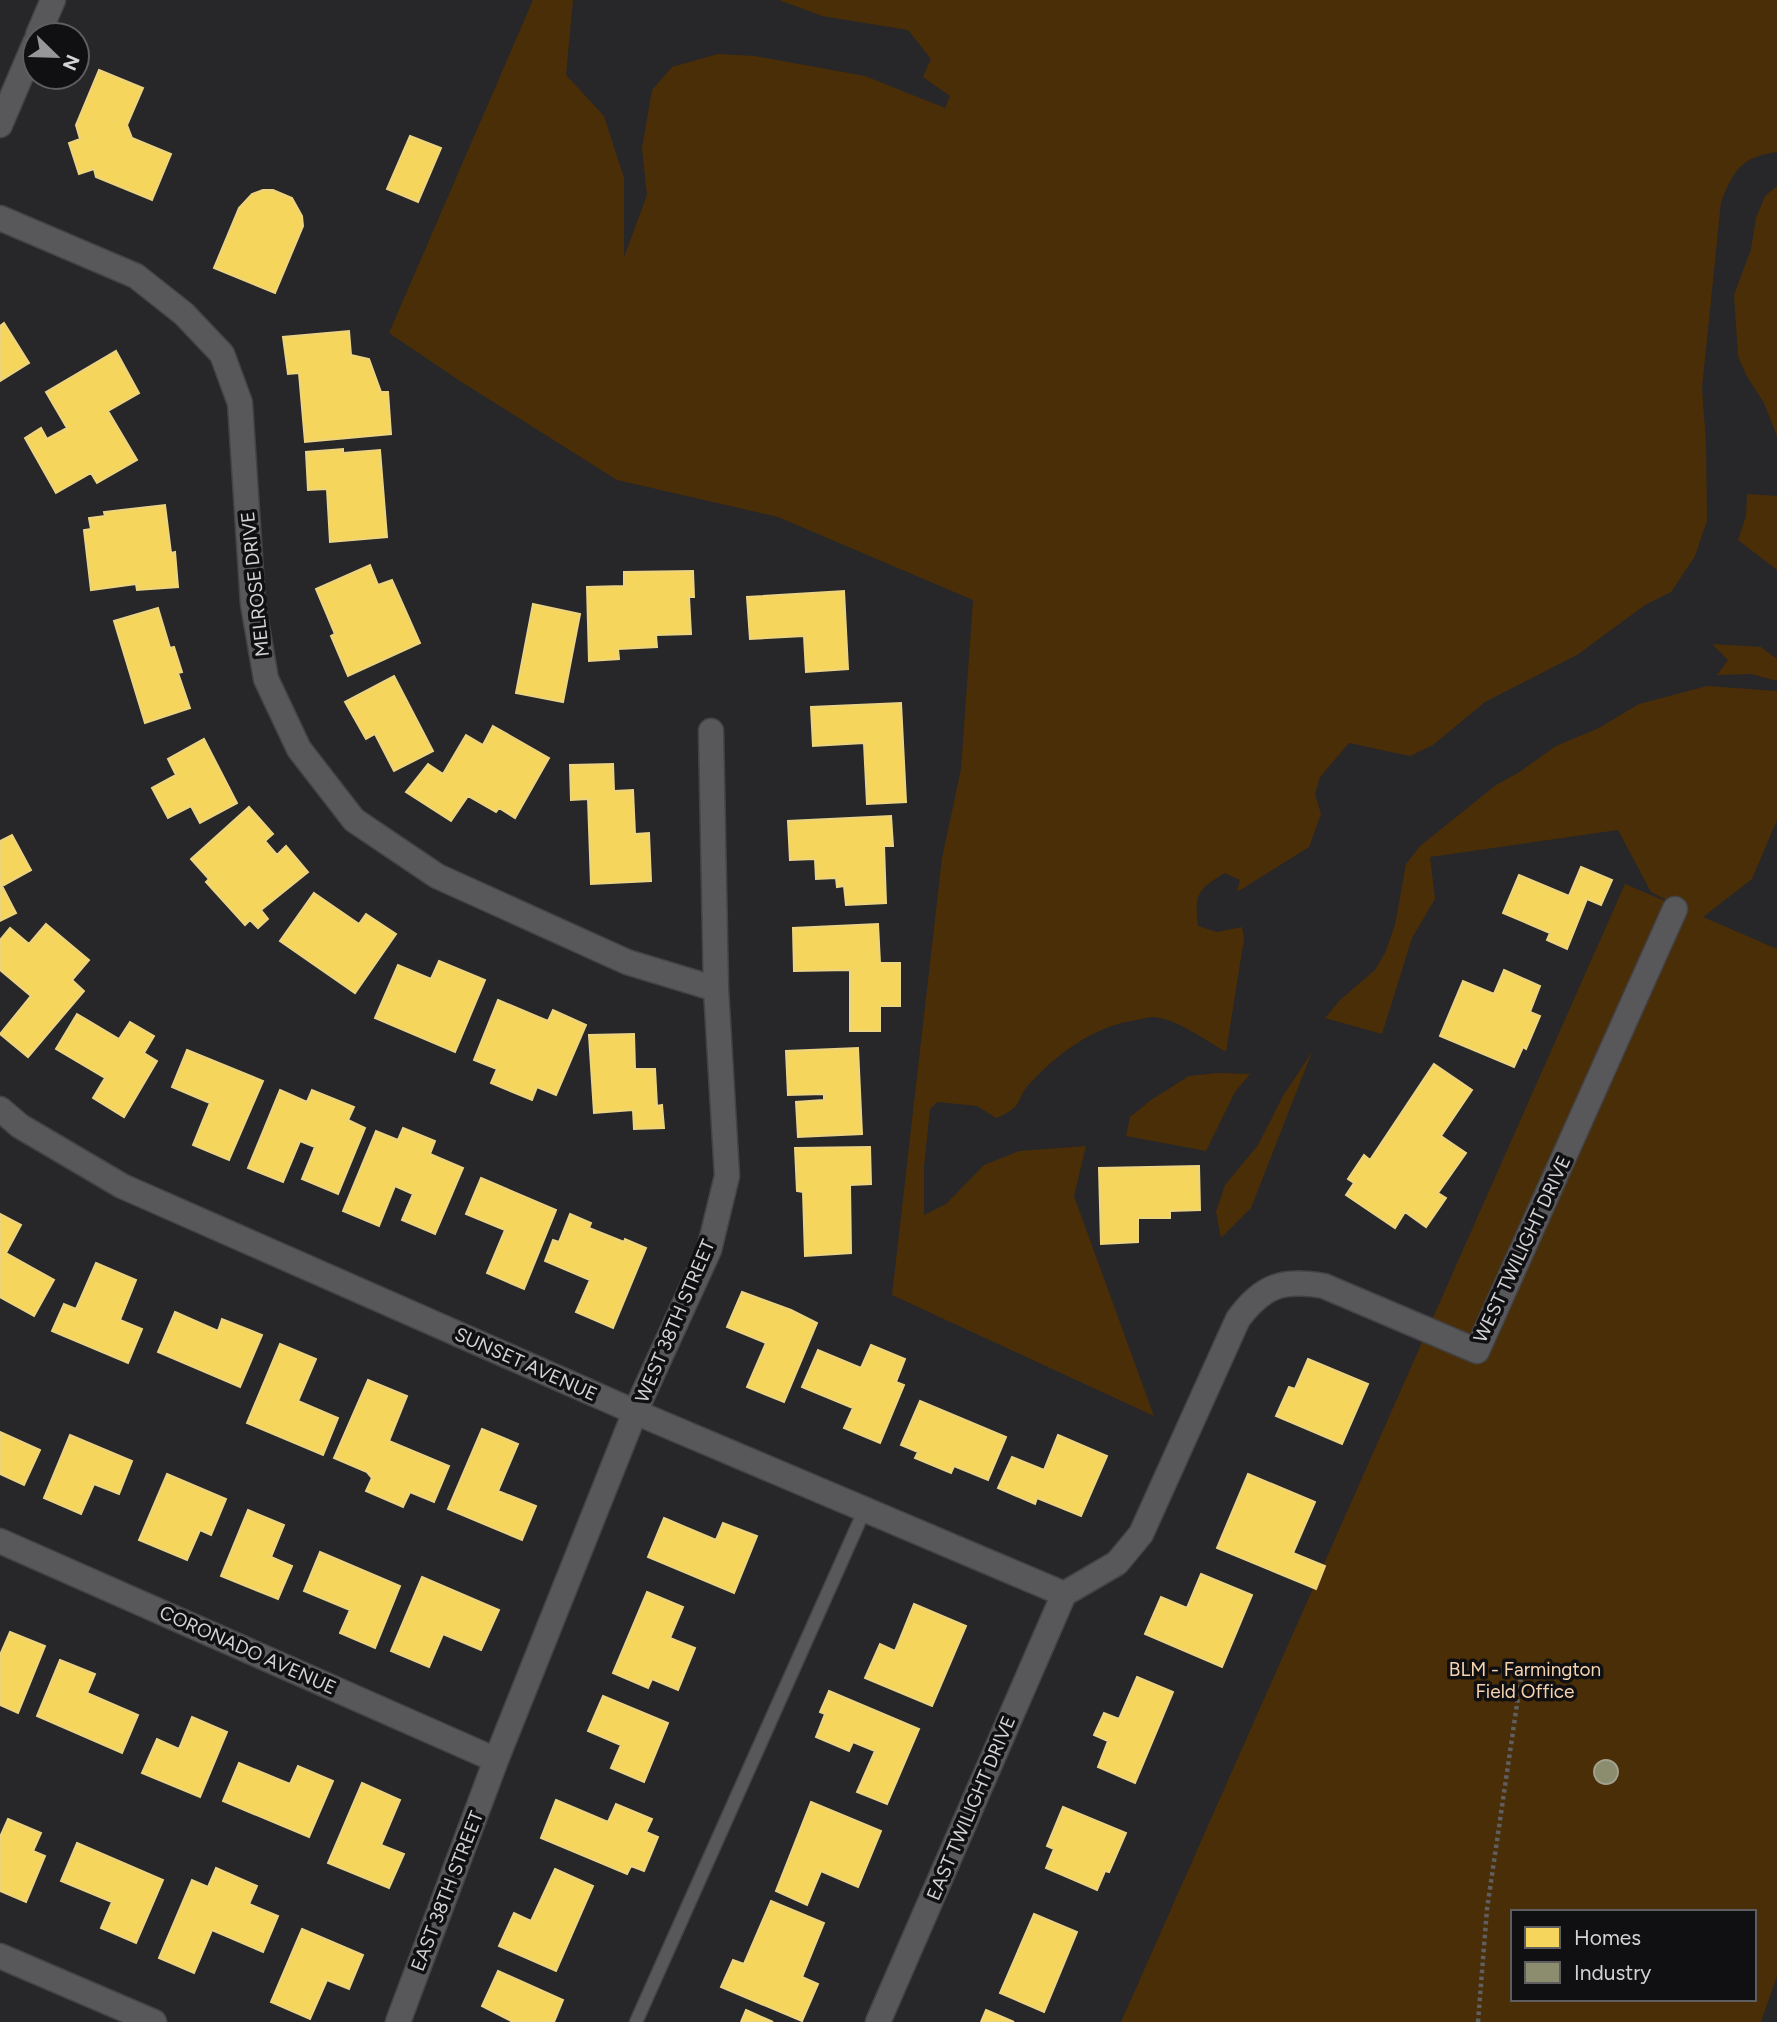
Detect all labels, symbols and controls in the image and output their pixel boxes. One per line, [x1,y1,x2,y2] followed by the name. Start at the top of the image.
[21,21,91,91] north arrow
[58,51,85,74] text: N
[236,510,274,658] street label: MELROSE DRIVE
[1469,1152,1575,1346] street label: WEST TWILIGHT DRIVE
[630,1236,720,1406] street label: WEST 38TH STREET
[451,1322,601,1406] street label: SUNSET AVENUE
[156,1601,340,1699] street label: CORONADO AVENUE
[1449,1658,1601,1703] park label: BLM - Farmington Field Office
[922,1712,1020,1904] street label: EAST TWILIGHT DRIVE
[406,1807,488,1974] street label: EAST 38TH STREET
[1511,1910,1756,2001] legend
[1574,1925,1641,1950] text: Homes
[1574,1960,1651,1985] text: Industry

